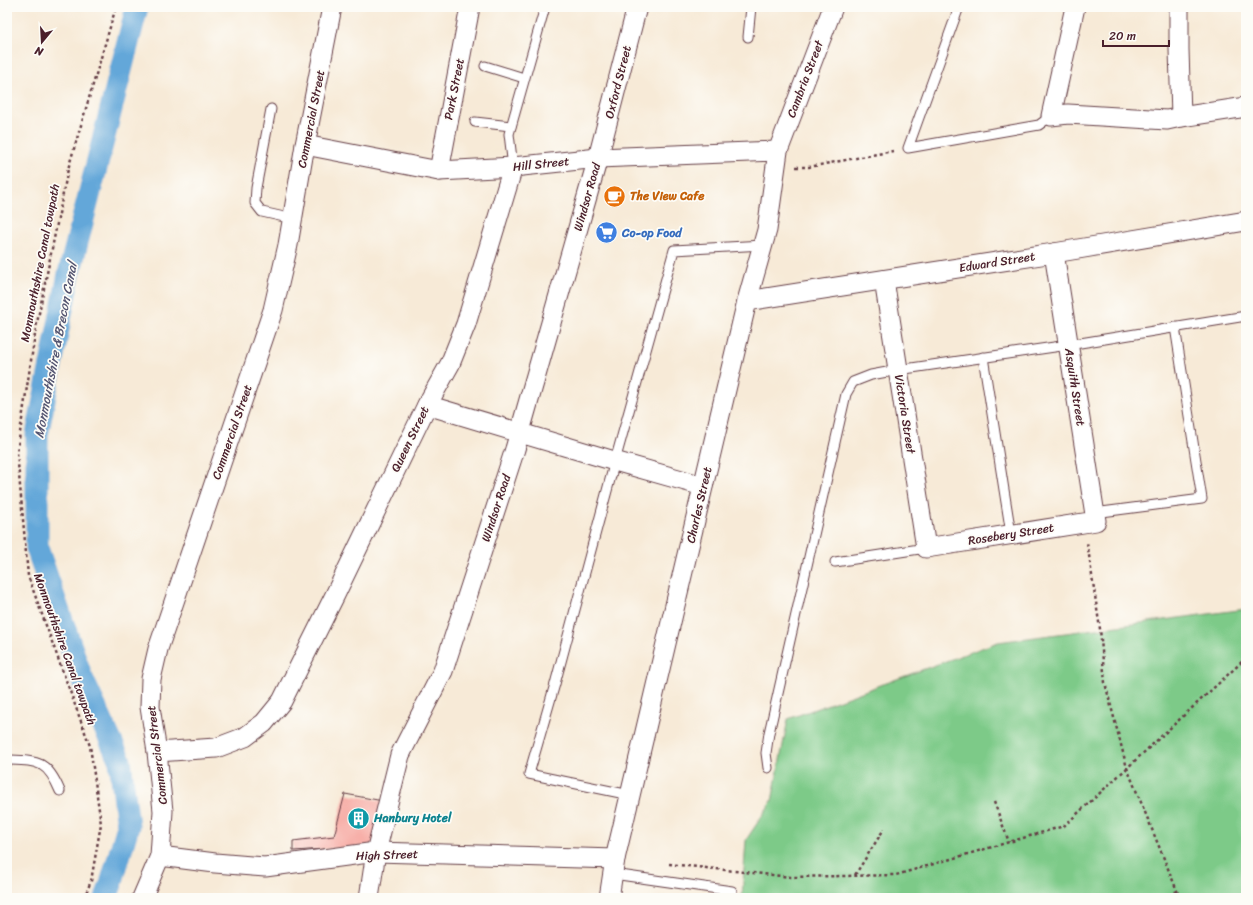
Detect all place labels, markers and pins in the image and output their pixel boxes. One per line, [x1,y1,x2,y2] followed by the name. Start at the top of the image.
[602,183,628,209] cafe icon: The View Cafe
[630,185,705,207] place label: The View Cafe
[593,220,619,246] supermarket icon: Co-op Food
[621,222,683,244] place label: Co-op Food
[346,805,372,831] building icon: Hanbury Hotel
[373,807,452,829] place label: Hanbury Hotel

